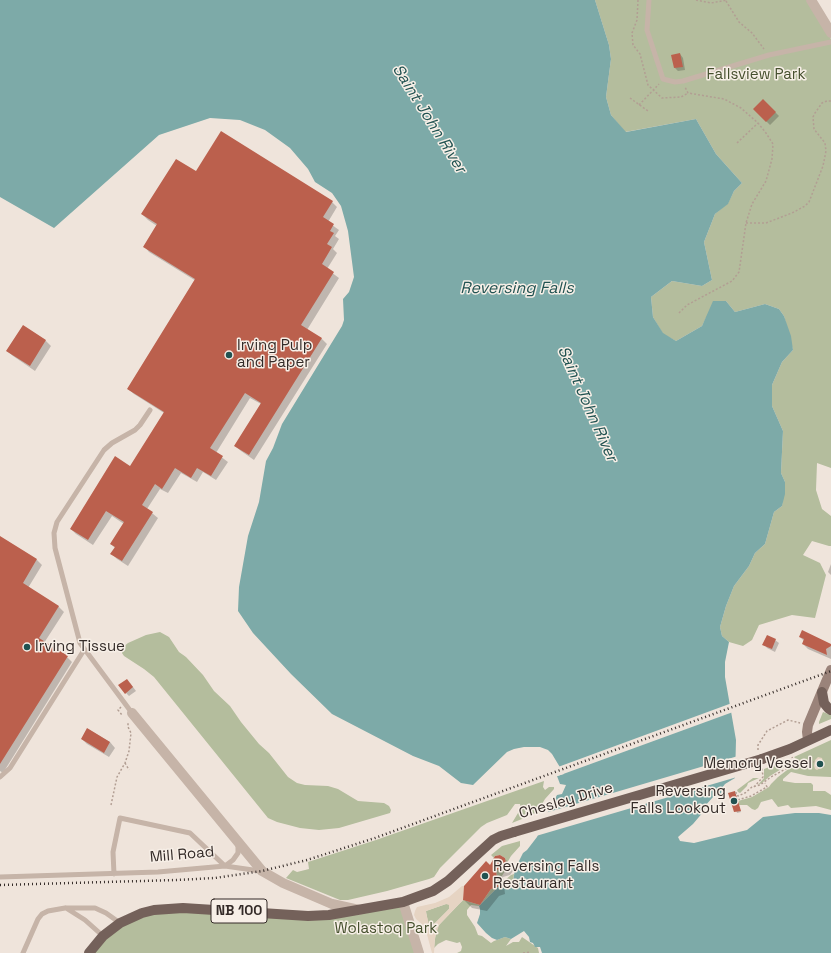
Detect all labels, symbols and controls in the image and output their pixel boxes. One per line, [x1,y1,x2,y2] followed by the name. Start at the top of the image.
[388,61,470,177] water label: Saint John River
[706,66,806,84] park label: Fallsview Park
[460,279,574,299] water label: Reversing Falls
[237,337,312,372] place label: Irving Pulp and Paper
[553,343,621,465] water label: Saint John River
[224,350,234,360] marker: Irving Pulp and Paper
[35,638,125,656] place label: Irving Tissue
[22,642,32,652] marker: Irving Tissue
[703,755,812,773] place label: Memory Vessel
[815,759,825,769] marker: Memory Vessel
[517,779,615,823] street label: Chesley Drive
[631,783,726,818] place label: Reversing Falls Lookout
[729,796,739,806] marker: Reversing Falls Lookout
[149,843,215,867] street label: Mill Road
[493,858,599,893] place label: Reversing Falls Restaurant
[480,871,490,881] marker: Reversing Falls Restaurant
[211,899,267,923] road number: NB 100
[335,920,437,938] park label: Wolastoq Park

